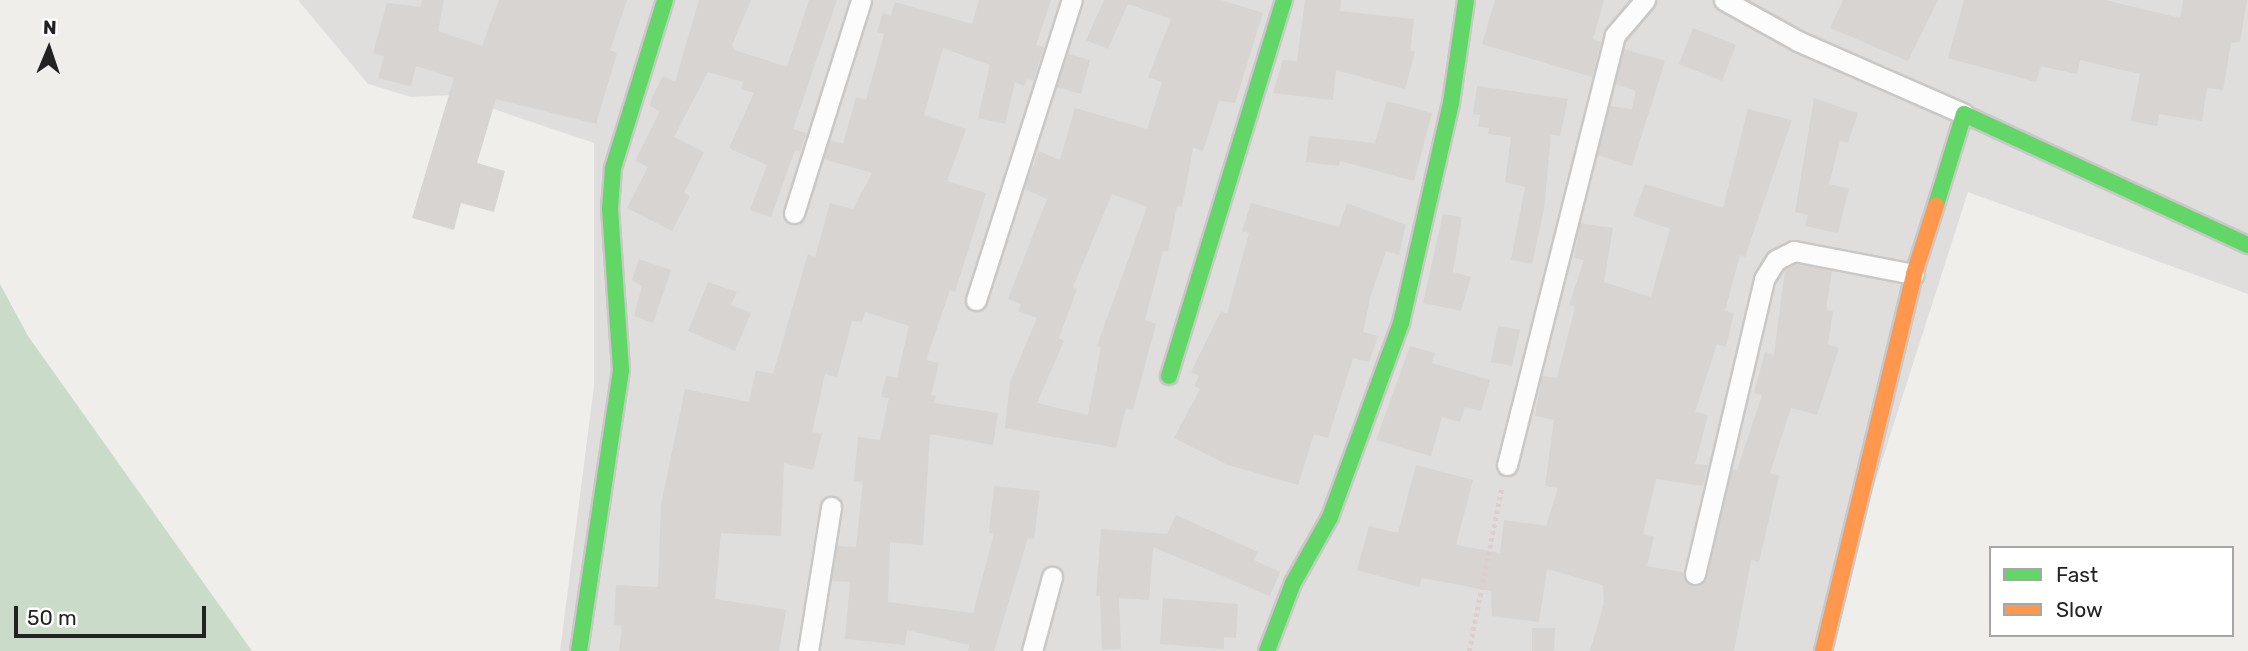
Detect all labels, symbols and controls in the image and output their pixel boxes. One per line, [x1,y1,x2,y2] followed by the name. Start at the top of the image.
[14,14,84,84] north arrow
[43,16,57,39] text: N
[1989,546,2234,637] legend
[2056,562,2098,587] text: Fast
[18,592,210,636] scale bar
[2056,597,2103,622] text: Slow
[27,605,77,630] text: 50 m

